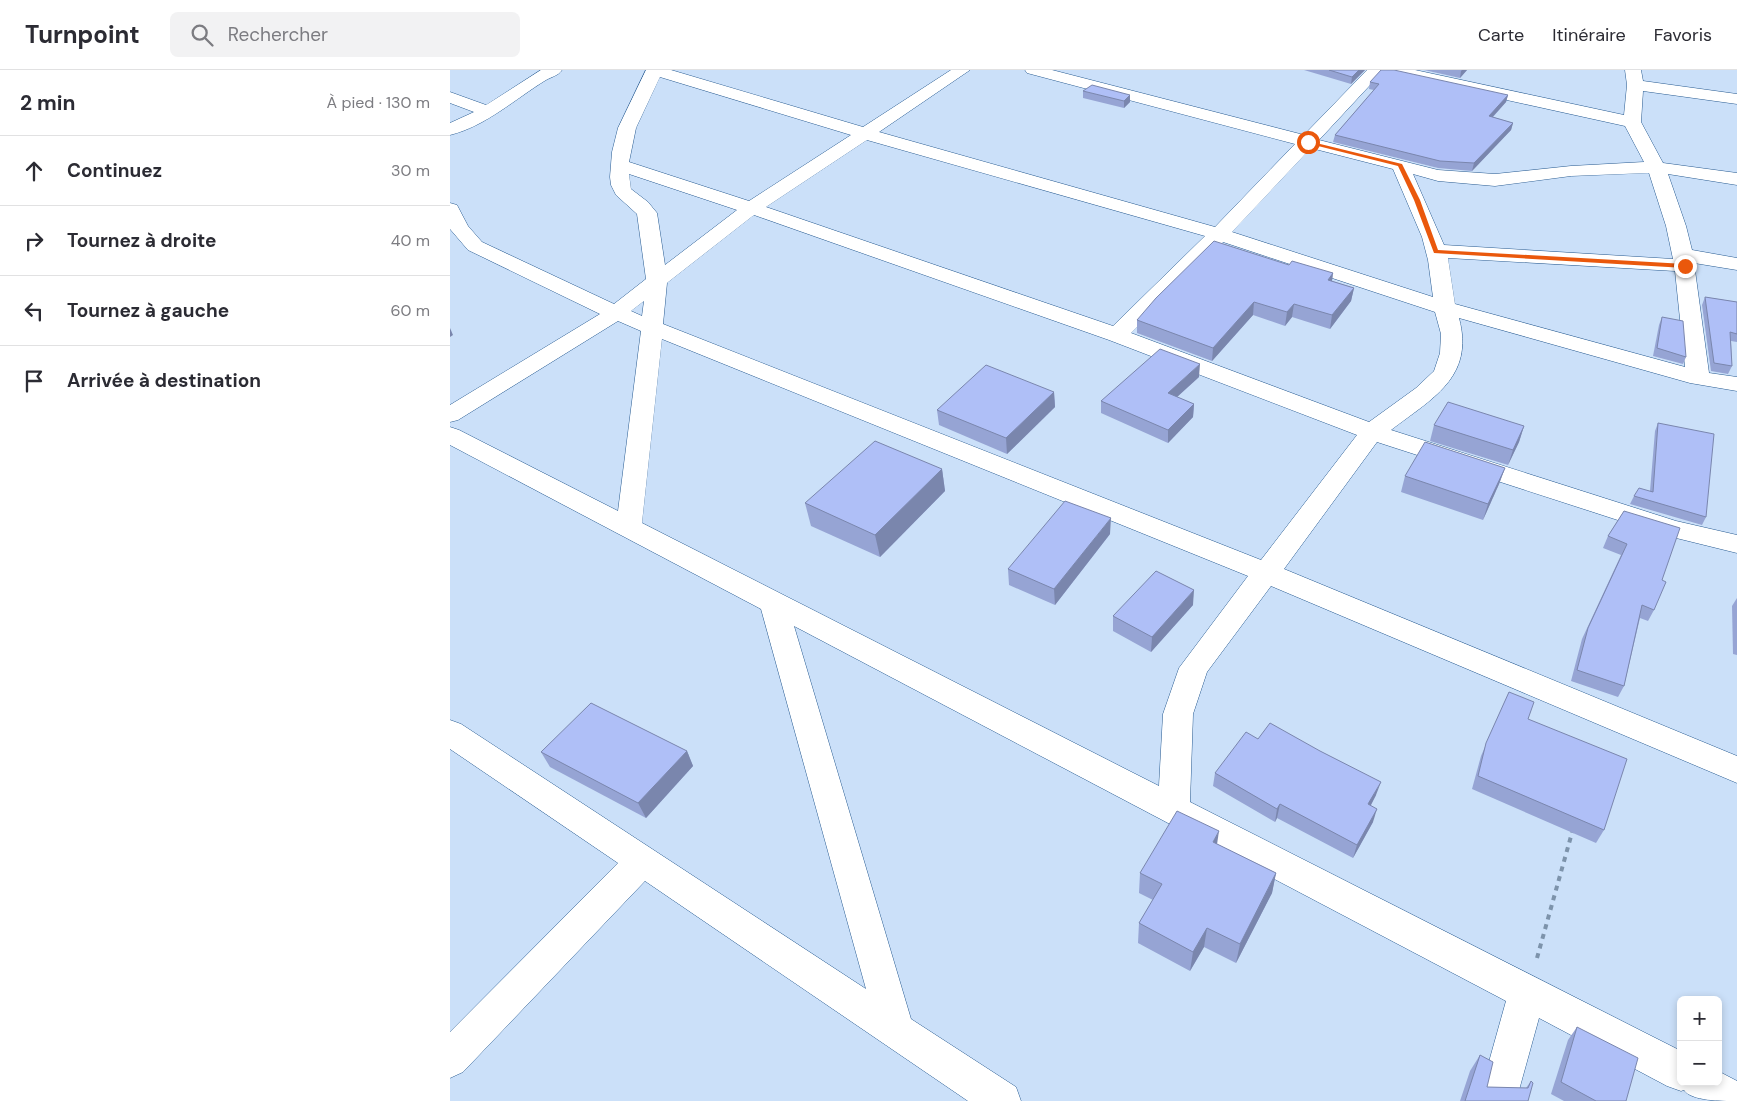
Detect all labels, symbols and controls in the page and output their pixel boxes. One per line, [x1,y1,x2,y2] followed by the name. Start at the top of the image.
[170,12,520,57] search box
[25,19,140,50] text: Turnpoint
[188,21,216,49] icon: search
[228,22,328,47] text: Rechercher
[1478,23,1524,47] text: Carte
[1552,23,1626,47] text: Itinéraire
[1654,23,1712,47] text: Favoris
[20,89,76,117] text: 2 min
[327,92,430,113] text: À pied · 130 m
[1297,131,1320,154] route start
[20,157,48,185] icon: ahead
[67,158,162,183] text: Continuez
[391,160,430,181] text: 30 m
[20,227,48,255] icon: right
[67,228,217,253] text: Tournez à droite
[391,230,430,251] text: 40 m
[1674,255,1697,278] route end
[20,297,48,325] icon: left
[67,298,229,323] text: Tournez à gauche
[390,300,430,321] text: 60 m
[20,367,48,395] icon: arrive
[67,368,261,393] text: Arrivée à destination
[1677,996,1722,1086] map controls
[1677,996,1722,1041] button: +
[1677,1041,1722,1086] button: −

